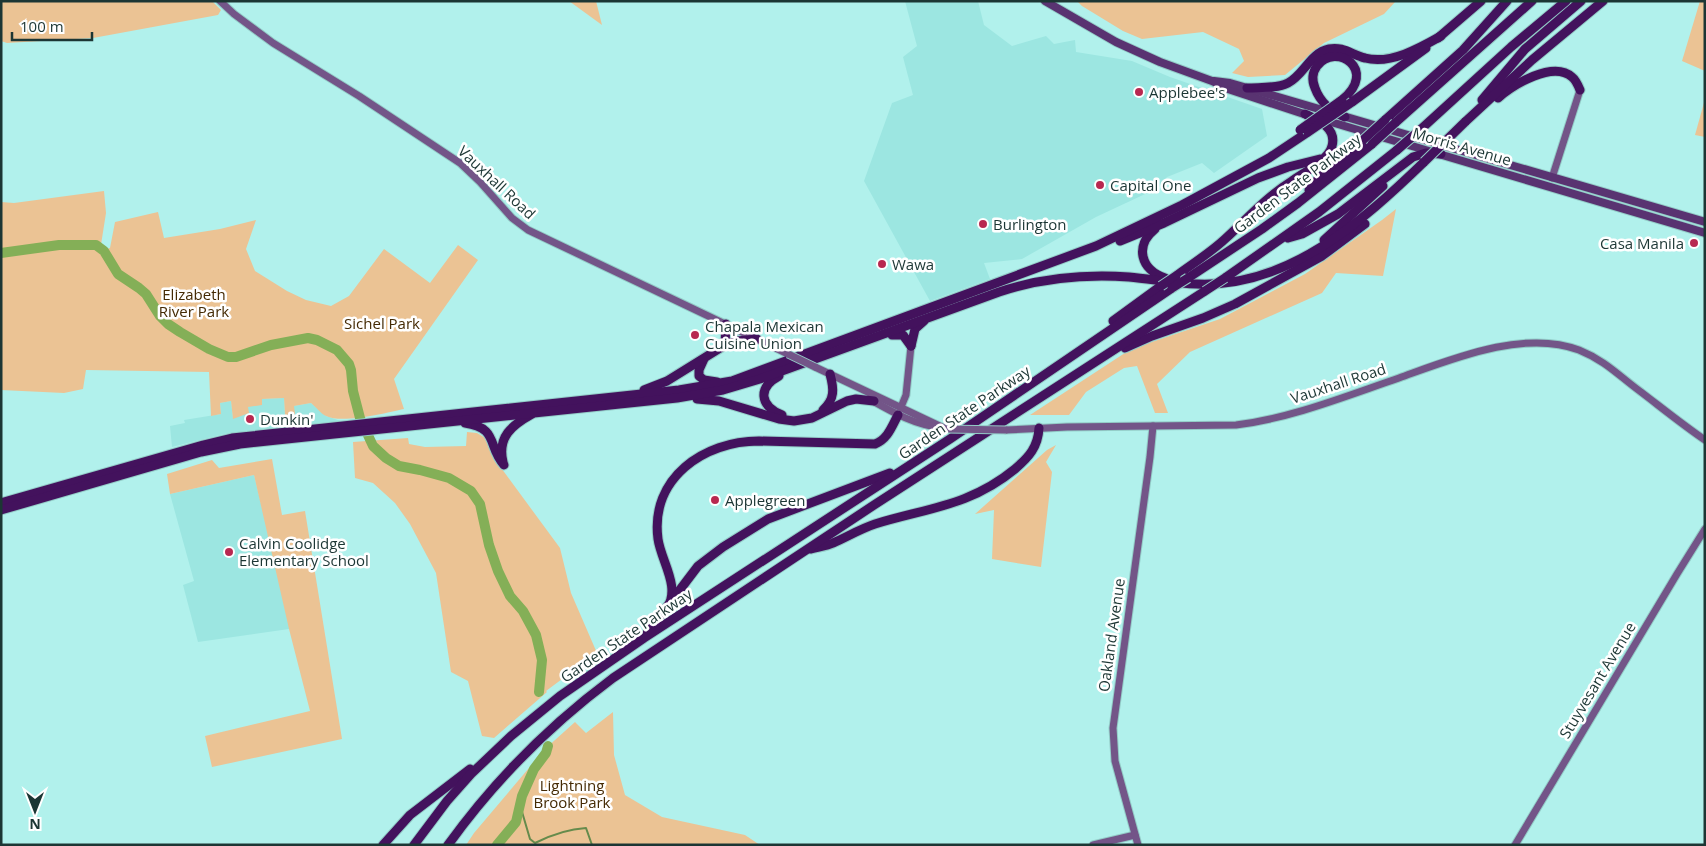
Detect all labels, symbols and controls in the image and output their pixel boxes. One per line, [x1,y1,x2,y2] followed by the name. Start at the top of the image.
[12,10,92,42] scale bar
[20,16,64,36] text: 100 m
[1149,82,1226,102] place label: Applebee's
[1133,86,1145,98] marker: Applebee's
[1410,122,1514,170] street label: Morris Avenue
[1229,128,1365,237] street label: Garden State Parkway
[454,141,540,223] street label: Vauxhall Road
[1110,175,1191,195] place label: Capital One
[1094,179,1106,191] marker: Capital One
[993,214,1067,234] place label: Burlington
[977,218,989,230] marker: Burlington
[1600,233,1684,253] place label: Casa Manila
[1688,237,1700,249] marker: Casa Manila
[892,254,934,274] place label: Wawa
[876,258,888,270] marker: Wawa
[159,284,229,321] park label: Elizabeth River Park
[344,313,420,333] park label: Sichel Park
[705,316,824,353] place label: Chapala Mexican Cuisine Union
[689,329,701,341] marker: Chapala Mexican Cuisine Union
[1288,358,1388,408] street label: Vauxhall Road
[894,360,1034,463] street label: Garden State Parkway
[260,409,313,429] place label: Dunkin'
[244,413,256,425] marker: Dunkin'
[725,490,805,510] place label: Applegreen
[709,494,721,506] marker: Applegreen
[239,533,369,570] place label: Calvin Coolidge Elementary School
[223,546,235,558] marker: Calvin Coolidge Elementary School
[1093,577,1129,693] street label: Oakland Avenue
[556,583,696,686] street label: Garden State Parkway
[1554,618,1640,742] street label: Stuyvesant Avenue
[533,775,611,812] park label: Lightning Brook Park
[10,786,60,836] north arrow
[29,815,41,834] text: N

